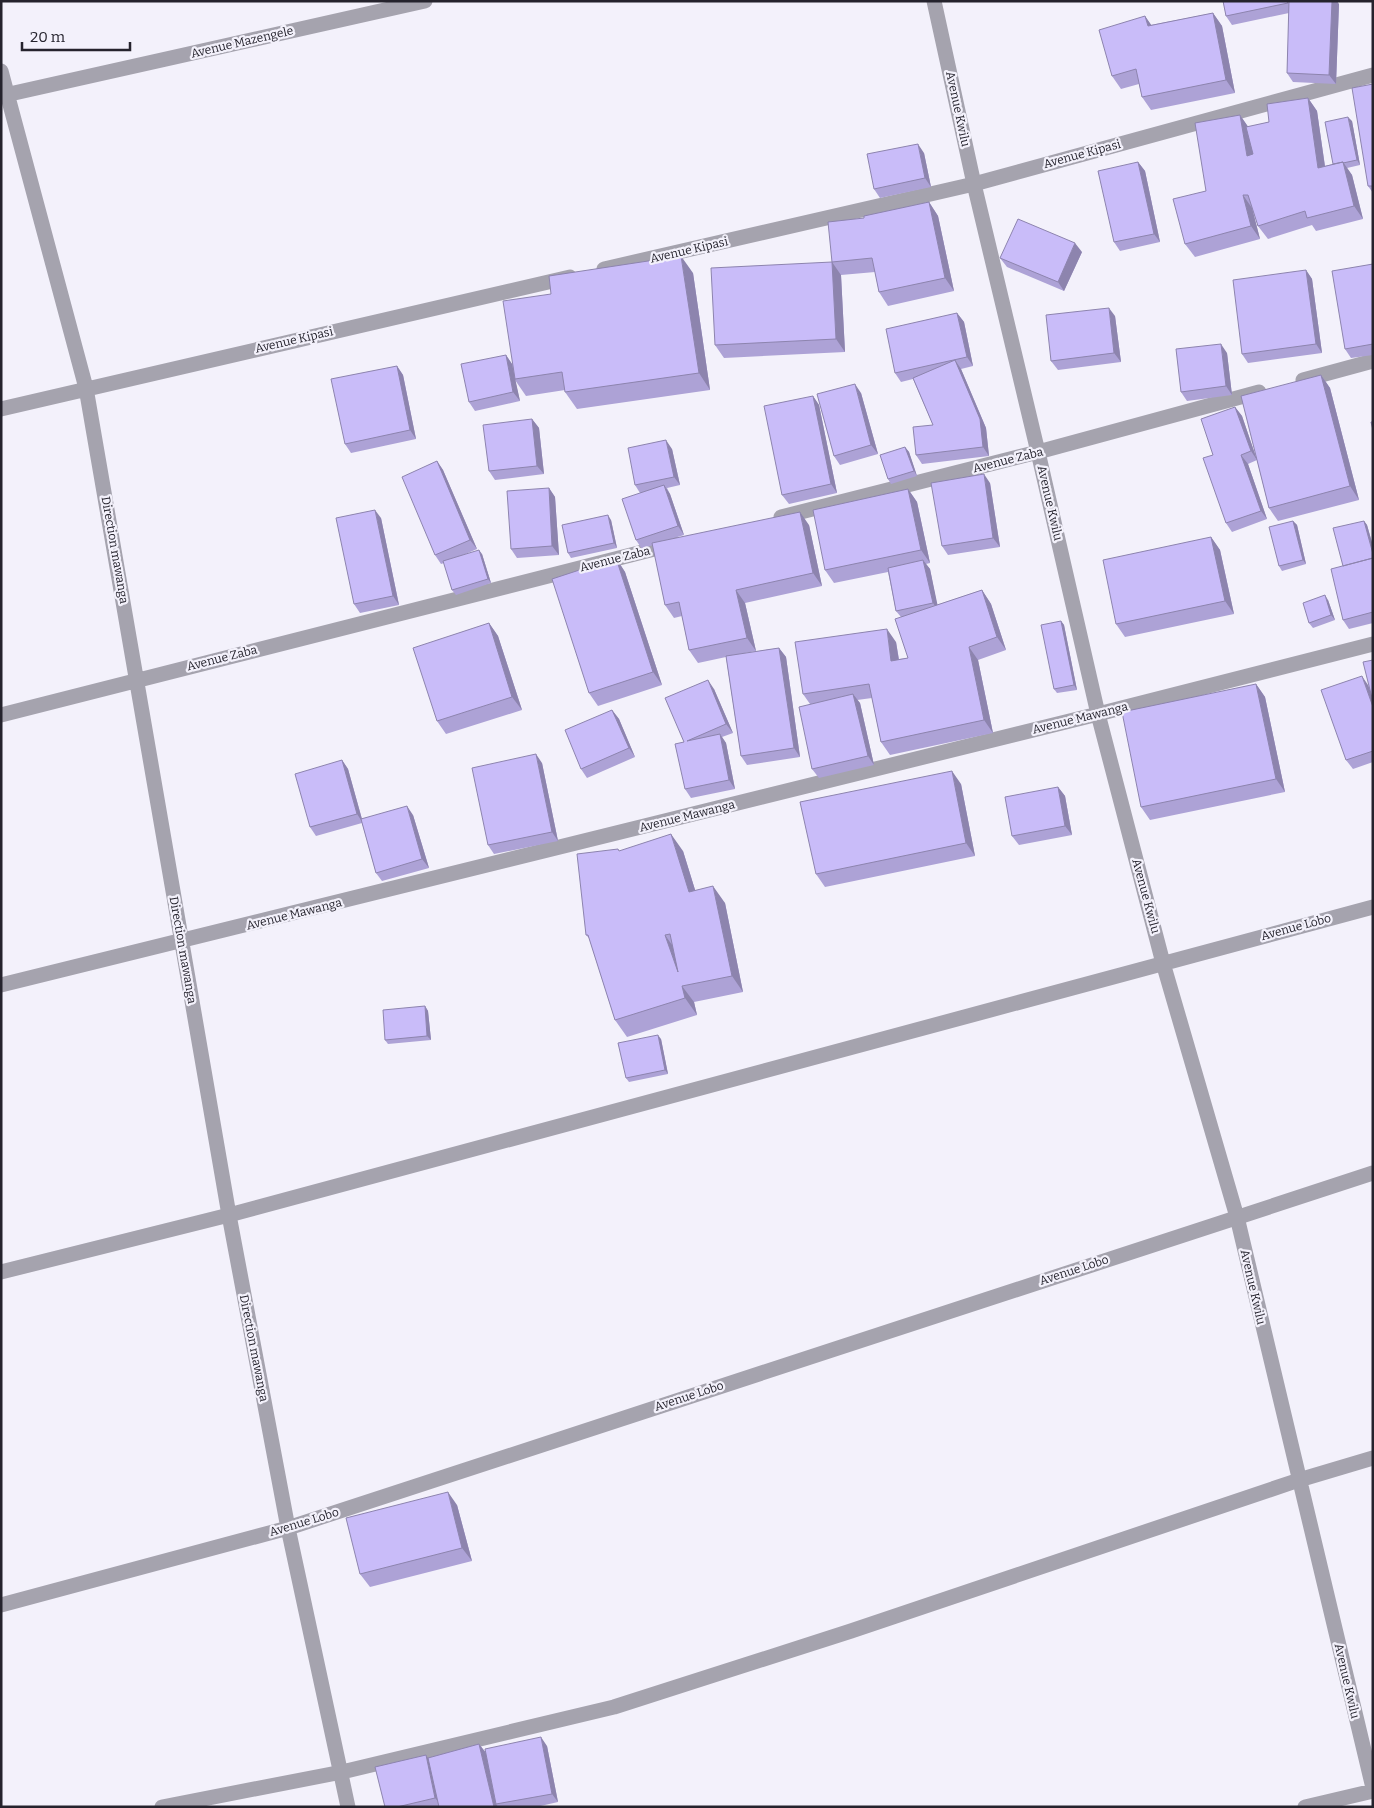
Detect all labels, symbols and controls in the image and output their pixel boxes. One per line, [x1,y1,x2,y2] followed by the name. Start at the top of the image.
[22,20,130,52] scale bar
[189,23,295,61] street label: Avenue Mazengele
[30,28,66,46] text: 20 m
[943,70,973,149] street label: Avenue Kwilu
[1042,137,1123,171] street label: Avenue Kipasi
[649,234,730,266] street label: Avenue Kipasi
[254,324,335,356] street label: Avenue Kipasi
[971,444,1045,476] street label: Avenue Zaba
[1035,464,1066,542] street label: Avenue Kwilu
[99,495,131,605] street label: Direction mawanga
[578,543,652,575] street label: Avenue Zaba
[185,642,259,674] street label: Avenue Zaba
[1031,699,1130,737] street label: Avenue Mawanga
[638,797,737,835] street label: Avenue Mawanga
[1129,857,1163,935] street label: Avenue Kwilu
[167,895,199,1005] street label: Direction mawanga
[245,895,344,933] street label: Avenue Mawanga
[1260,911,1333,943] street label: Avenue Lobo
[1238,1248,1269,1326] street label: Avenue Kwilu
[1038,1252,1110,1288] street label: Avenue Lobo
[237,1293,271,1403] street label: Direction mawanga
[653,1378,725,1414] street label: Avenue Lobo
[268,1505,340,1539] street label: Avenue Lobo
[1332,1642,1363,1720] street label: Avenue Kwilu

